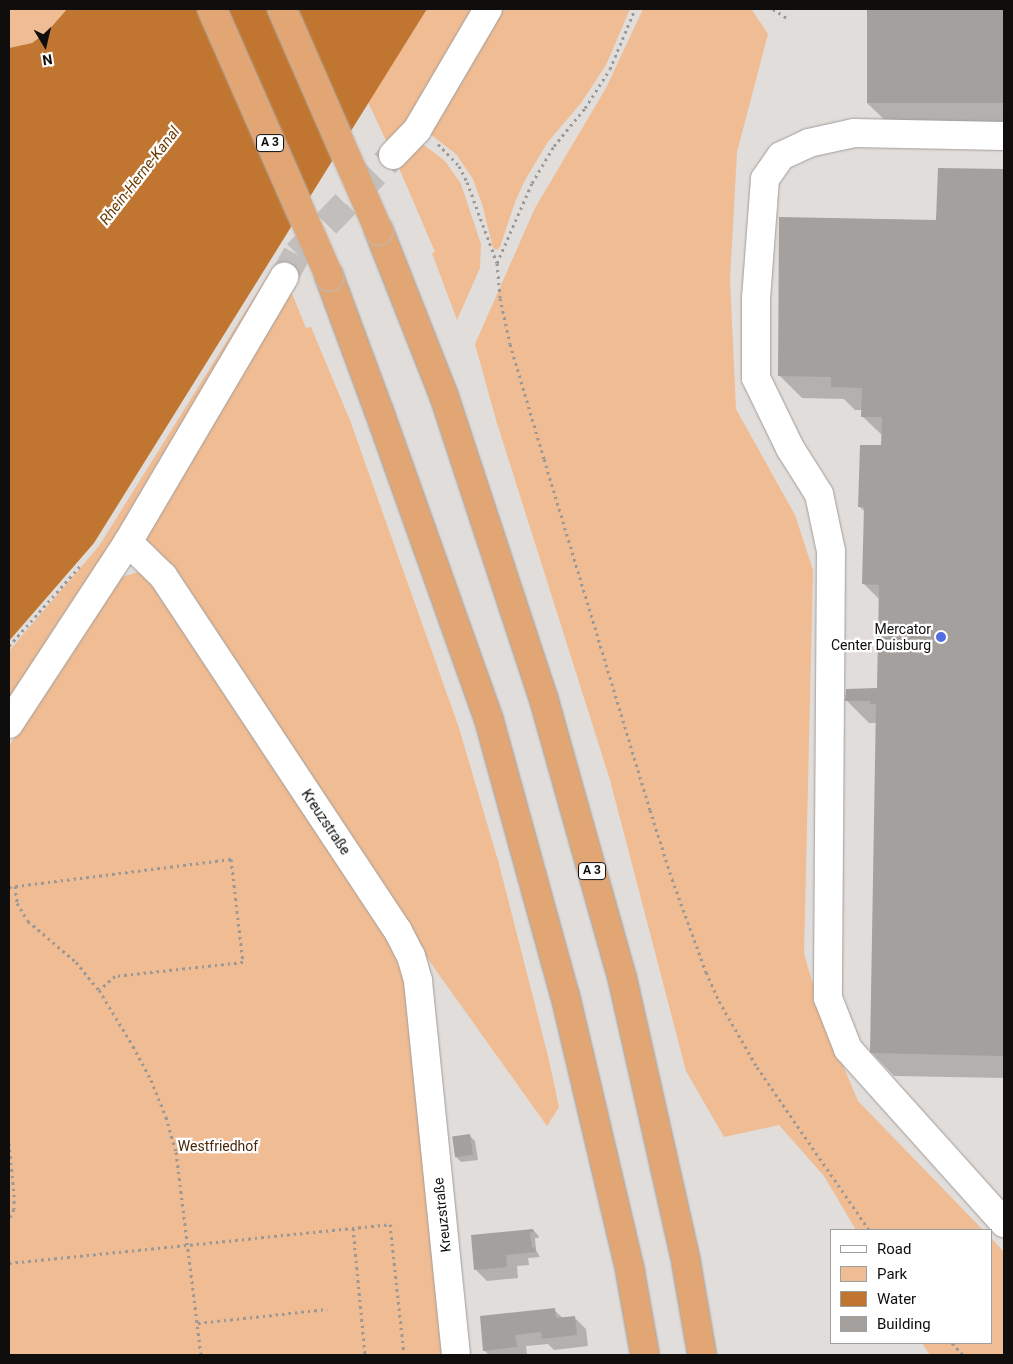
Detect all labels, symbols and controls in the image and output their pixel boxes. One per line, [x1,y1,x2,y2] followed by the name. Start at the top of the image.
[20,20,70,70] north arrow
[41,51,53,68] text: N
[96,123,184,229] water label: Rhein-Herne-Kanal
[255,134,285,152] road number: A 3
[831,621,931,654] place label: Mercator Center Duisburg
[935,631,947,643] marker: Mercator Center Duisburg
[298,786,354,858] street label: Kreuzstraße
[577,861,607,880] road number: A 3
[178,1138,258,1154] park label: Westfriedhof
[430,1177,454,1253] street label: Kreuzstraße
[830,1229,993,1344] legend
[877,1240,911,1258] text: Road
[877,1265,907,1283] text: Park
[877,1290,916,1308] text: Water
[877,1315,931,1333] text: Building

